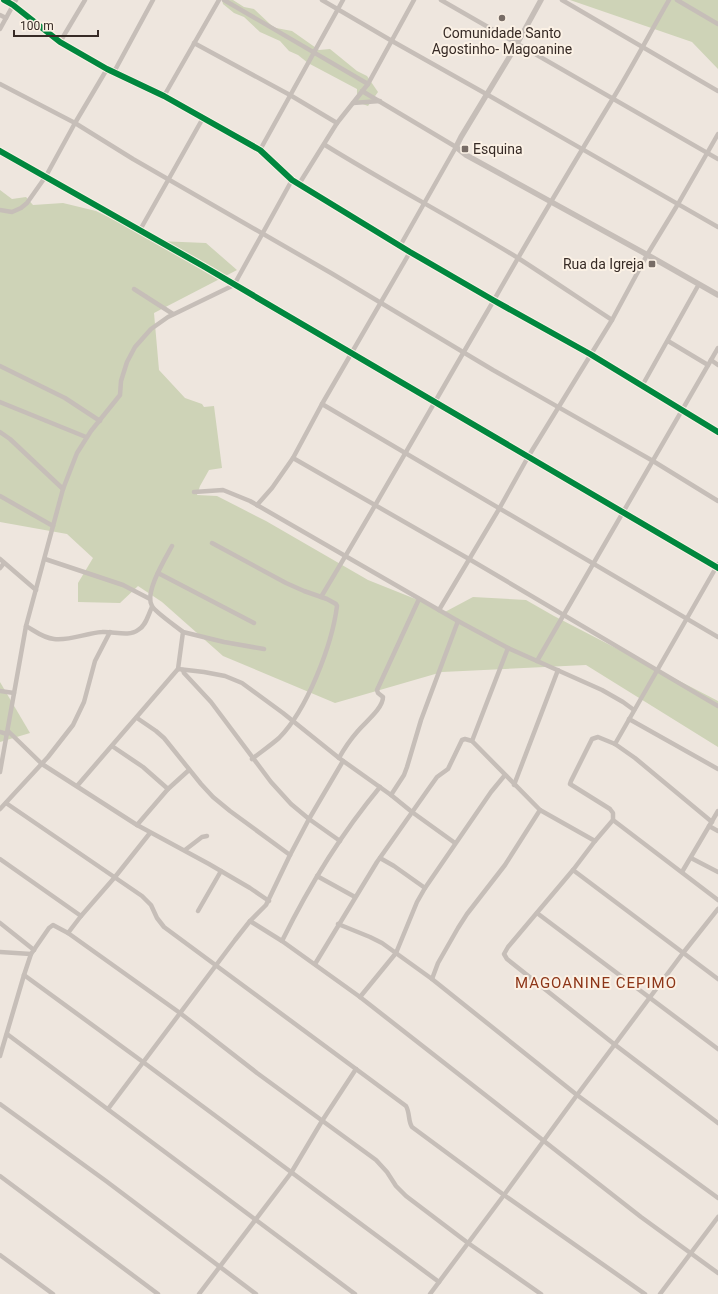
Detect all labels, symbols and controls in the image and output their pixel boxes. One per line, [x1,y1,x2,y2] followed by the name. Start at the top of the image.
[14,12,98,38] scale bar
[497,13,507,23] marker: Comunidade Santo Agostinho- Magoanine
[20,19,54,33] text: 100 m
[432,25,572,57] place label: Comunidade Santo Agostinho- Magoanine
[473,141,523,157] place label: Esquina
[460,144,470,154] marker: Esquina
[563,256,644,272] place label: Rua da Igreja
[647,259,657,269] marker: Rua da Igreja
[515,974,677,992] district label: MAGOANINE CEPIMO

